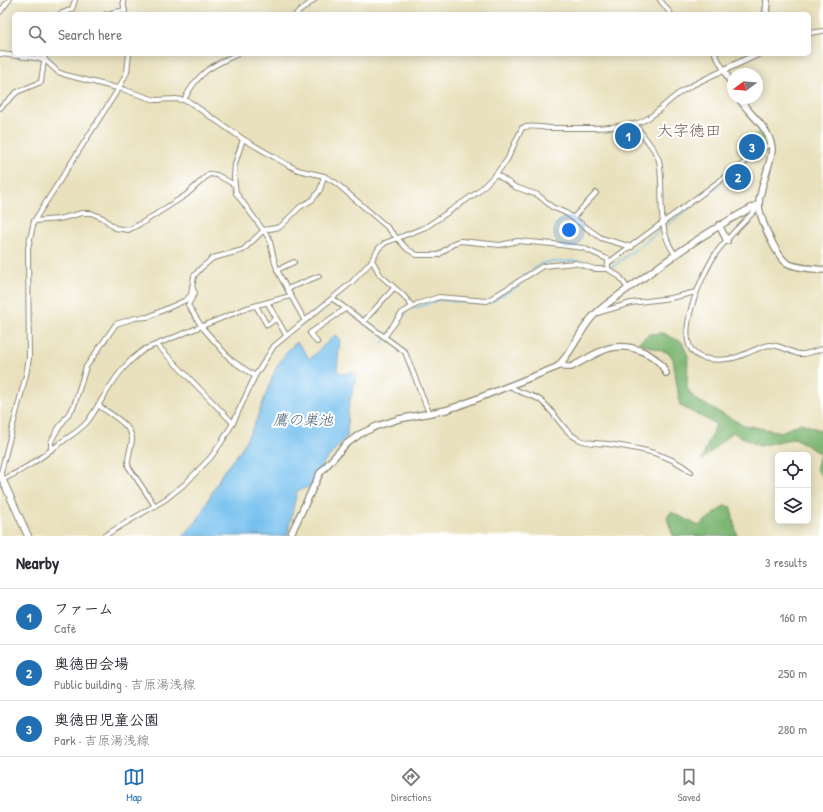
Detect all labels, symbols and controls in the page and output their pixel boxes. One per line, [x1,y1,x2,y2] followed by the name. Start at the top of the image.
[12,12,811,56] search box
[26,23,48,45] icon: search
[58,24,122,45] text: Search here
[727,68,763,104] north arrow
[657,119,721,141] district label: 大字徳田
[615,121,641,151] pin: 1
[739,132,765,162] pin: 3
[725,162,751,192] pin: 2
[559,220,579,240] your location
[273,409,334,430] water label: 鷹の巣池
[775,452,811,524] map controls
[775,452,811,488] button: locate
[775,488,811,524] button: layers
[16,551,59,574] text: Nearby
[765,553,807,571] text: 3 results
[54,598,113,619] text: ファーム
[27,608,31,626] text: 1
[779,608,807,626] text: 160 m
[54,619,76,637] text: Café
[54,653,129,674] text: 奥徳田会場
[26,664,32,682] text: 2
[778,664,807,682] text: 250 m
[54,675,195,693] text: Public building · 吉原湯浅線
[54,709,159,730] text: 奥徳田児童公園
[26,720,32,738] text: 3
[778,720,807,738] text: 280 m
[54,731,149,749] text: Park · 吉原湯浅線
[123,766,145,804] tab: Map
[391,766,432,804] tab: Directions
[678,766,700,804] tab: Saved

